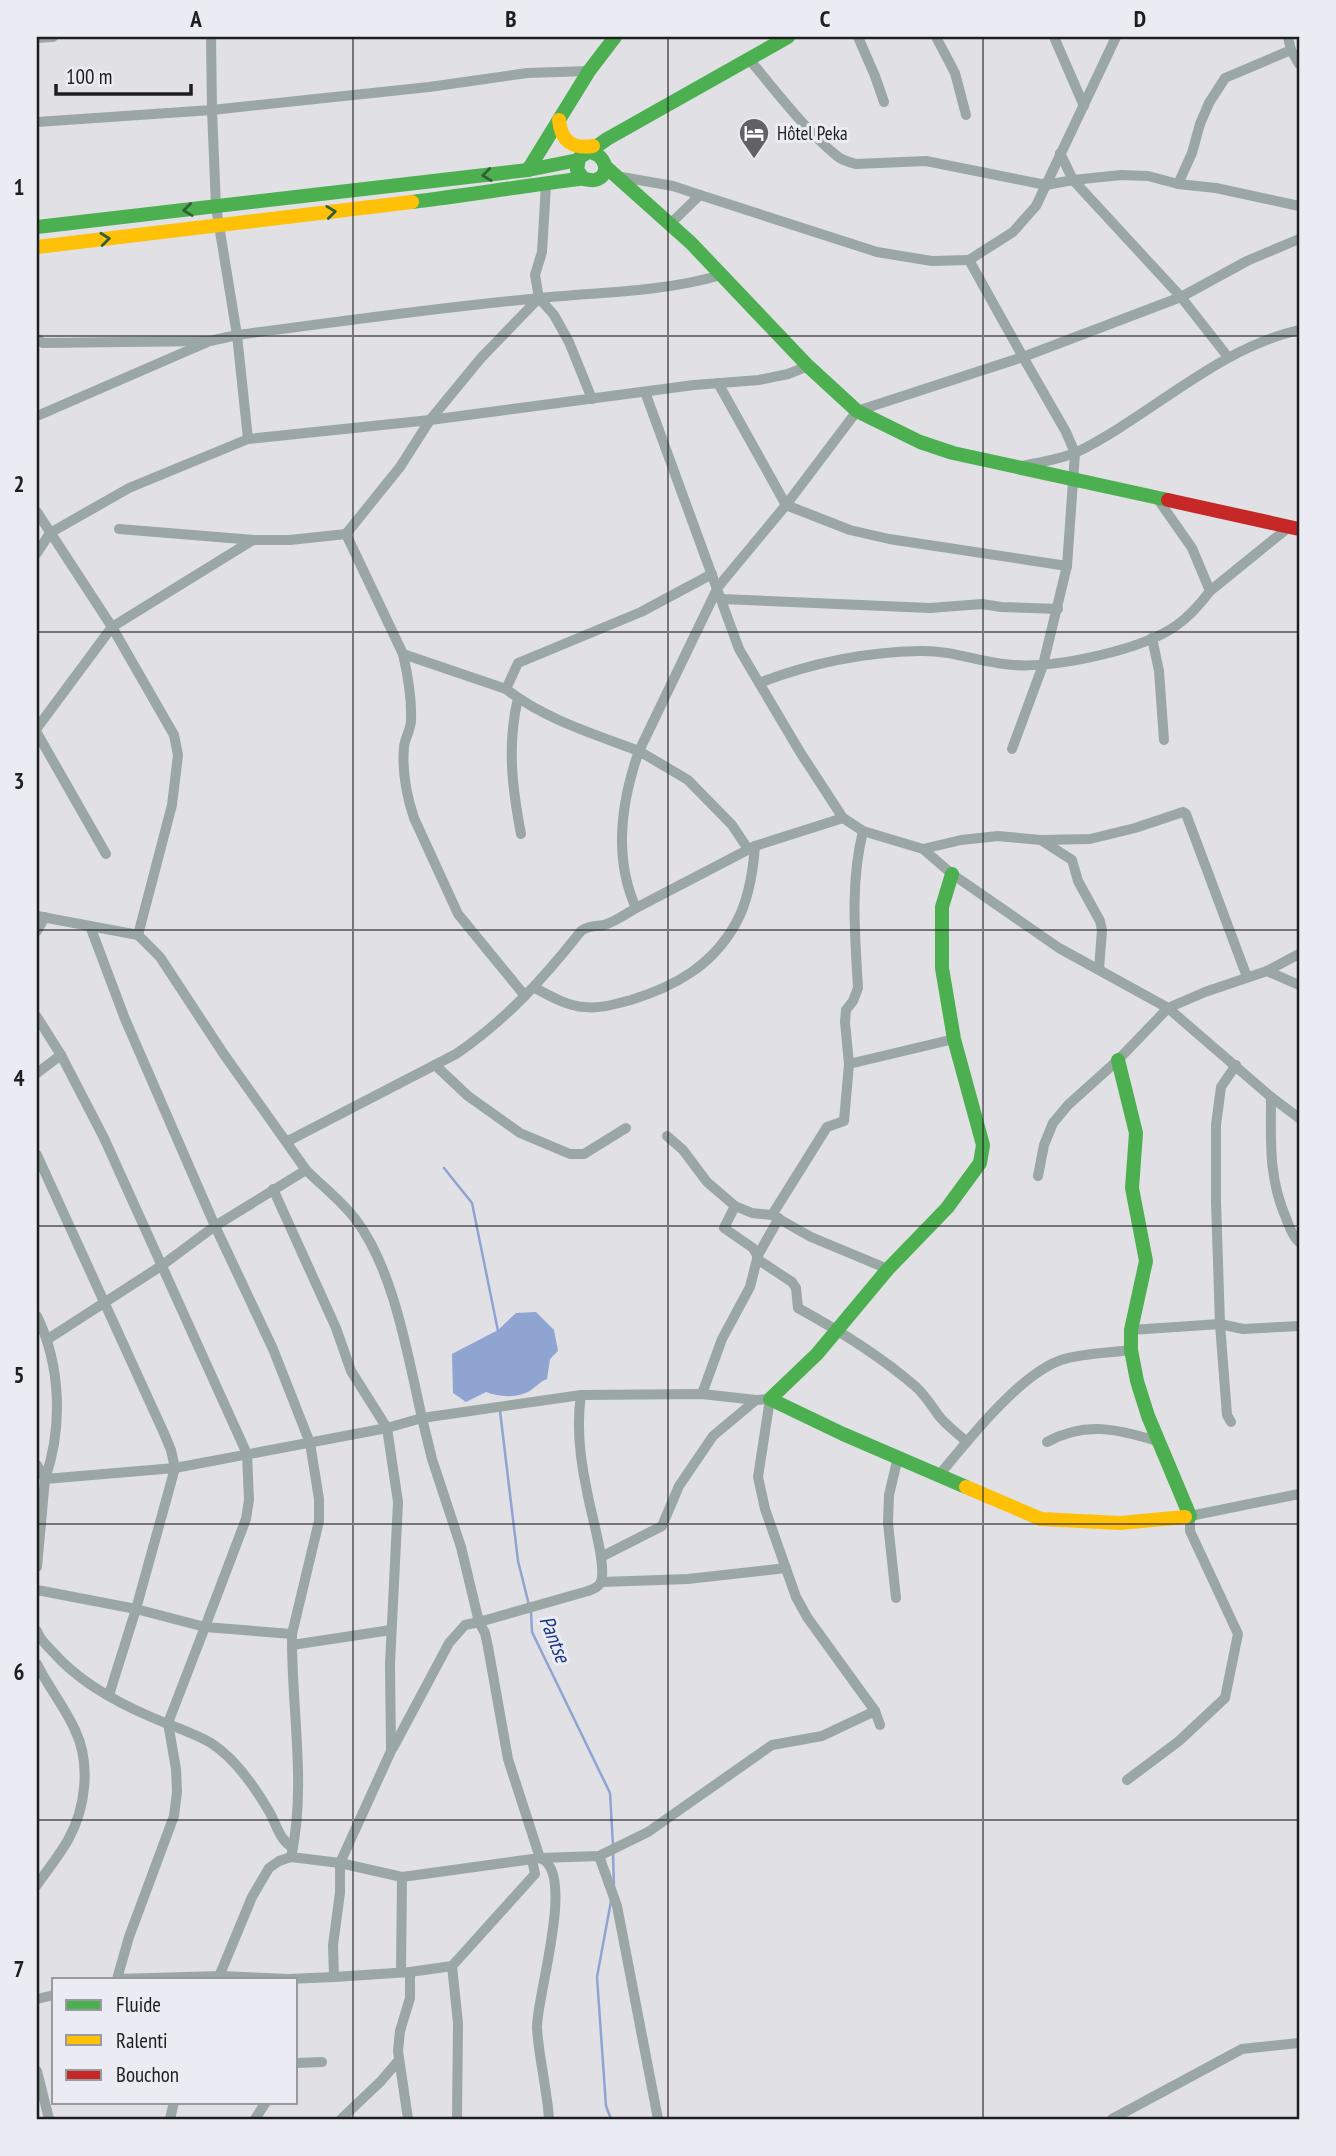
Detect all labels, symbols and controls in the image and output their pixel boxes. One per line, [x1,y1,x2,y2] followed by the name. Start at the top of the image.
[189,4,202,33] text: A
[505,4,517,33] text: B
[820,4,831,33] text: C
[1134,4,1146,33] text: D
[56,52,191,96] scale bar
[66,63,112,90] text: 100 m
[737,116,771,160] hotel icon: Hôtel Peka
[777,121,848,145] place label: Hôtel Peka
[481,167,493,182] one-way arrow
[14,172,25,201] text: 1
[182,202,194,217] one-way arrow
[325,205,336,220] one-way arrow
[99,232,110,247] one-way arrow
[14,469,25,498] text: 2
[14,766,25,795] text: 3
[14,1063,25,1092] text: 4
[14,1360,25,1389] text: 5
[533,1612,577,1668] water label: Pantse
[14,1657,25,1686] text: 6
[14,1954,25,1983] text: 7
[52,1978,298,2104] legend
[116,1991,161,2018] text: Fluide
[116,2027,168,2054] text: Ralenti
[116,2061,179,2088] text: Bouchon

